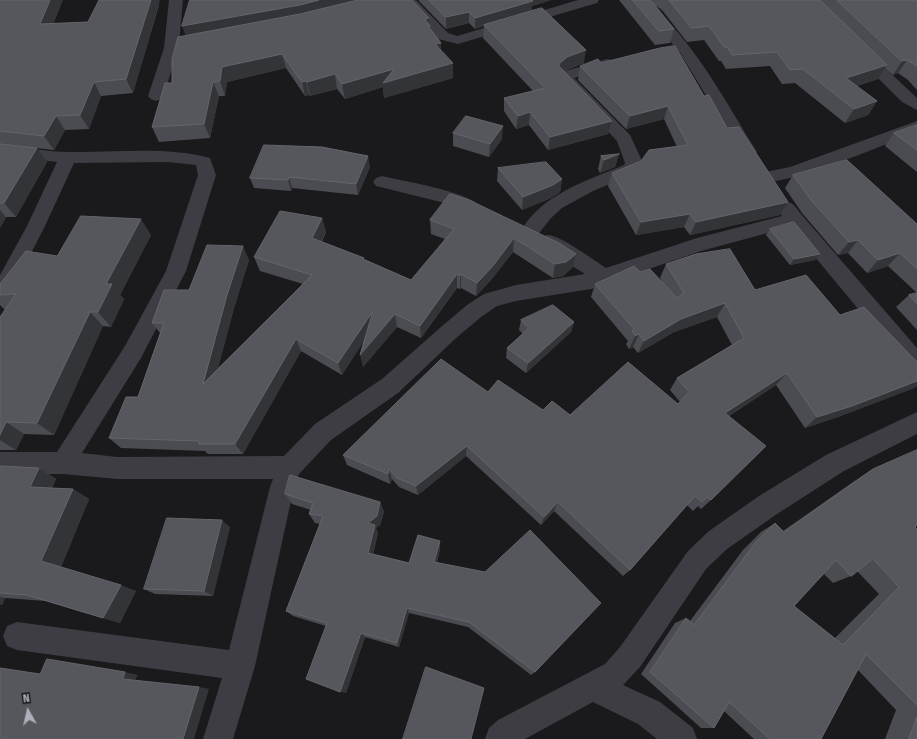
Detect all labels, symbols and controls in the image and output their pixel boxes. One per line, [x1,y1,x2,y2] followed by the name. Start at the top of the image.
[8,691,48,731] north arrow
[22,692,30,706] text: N

